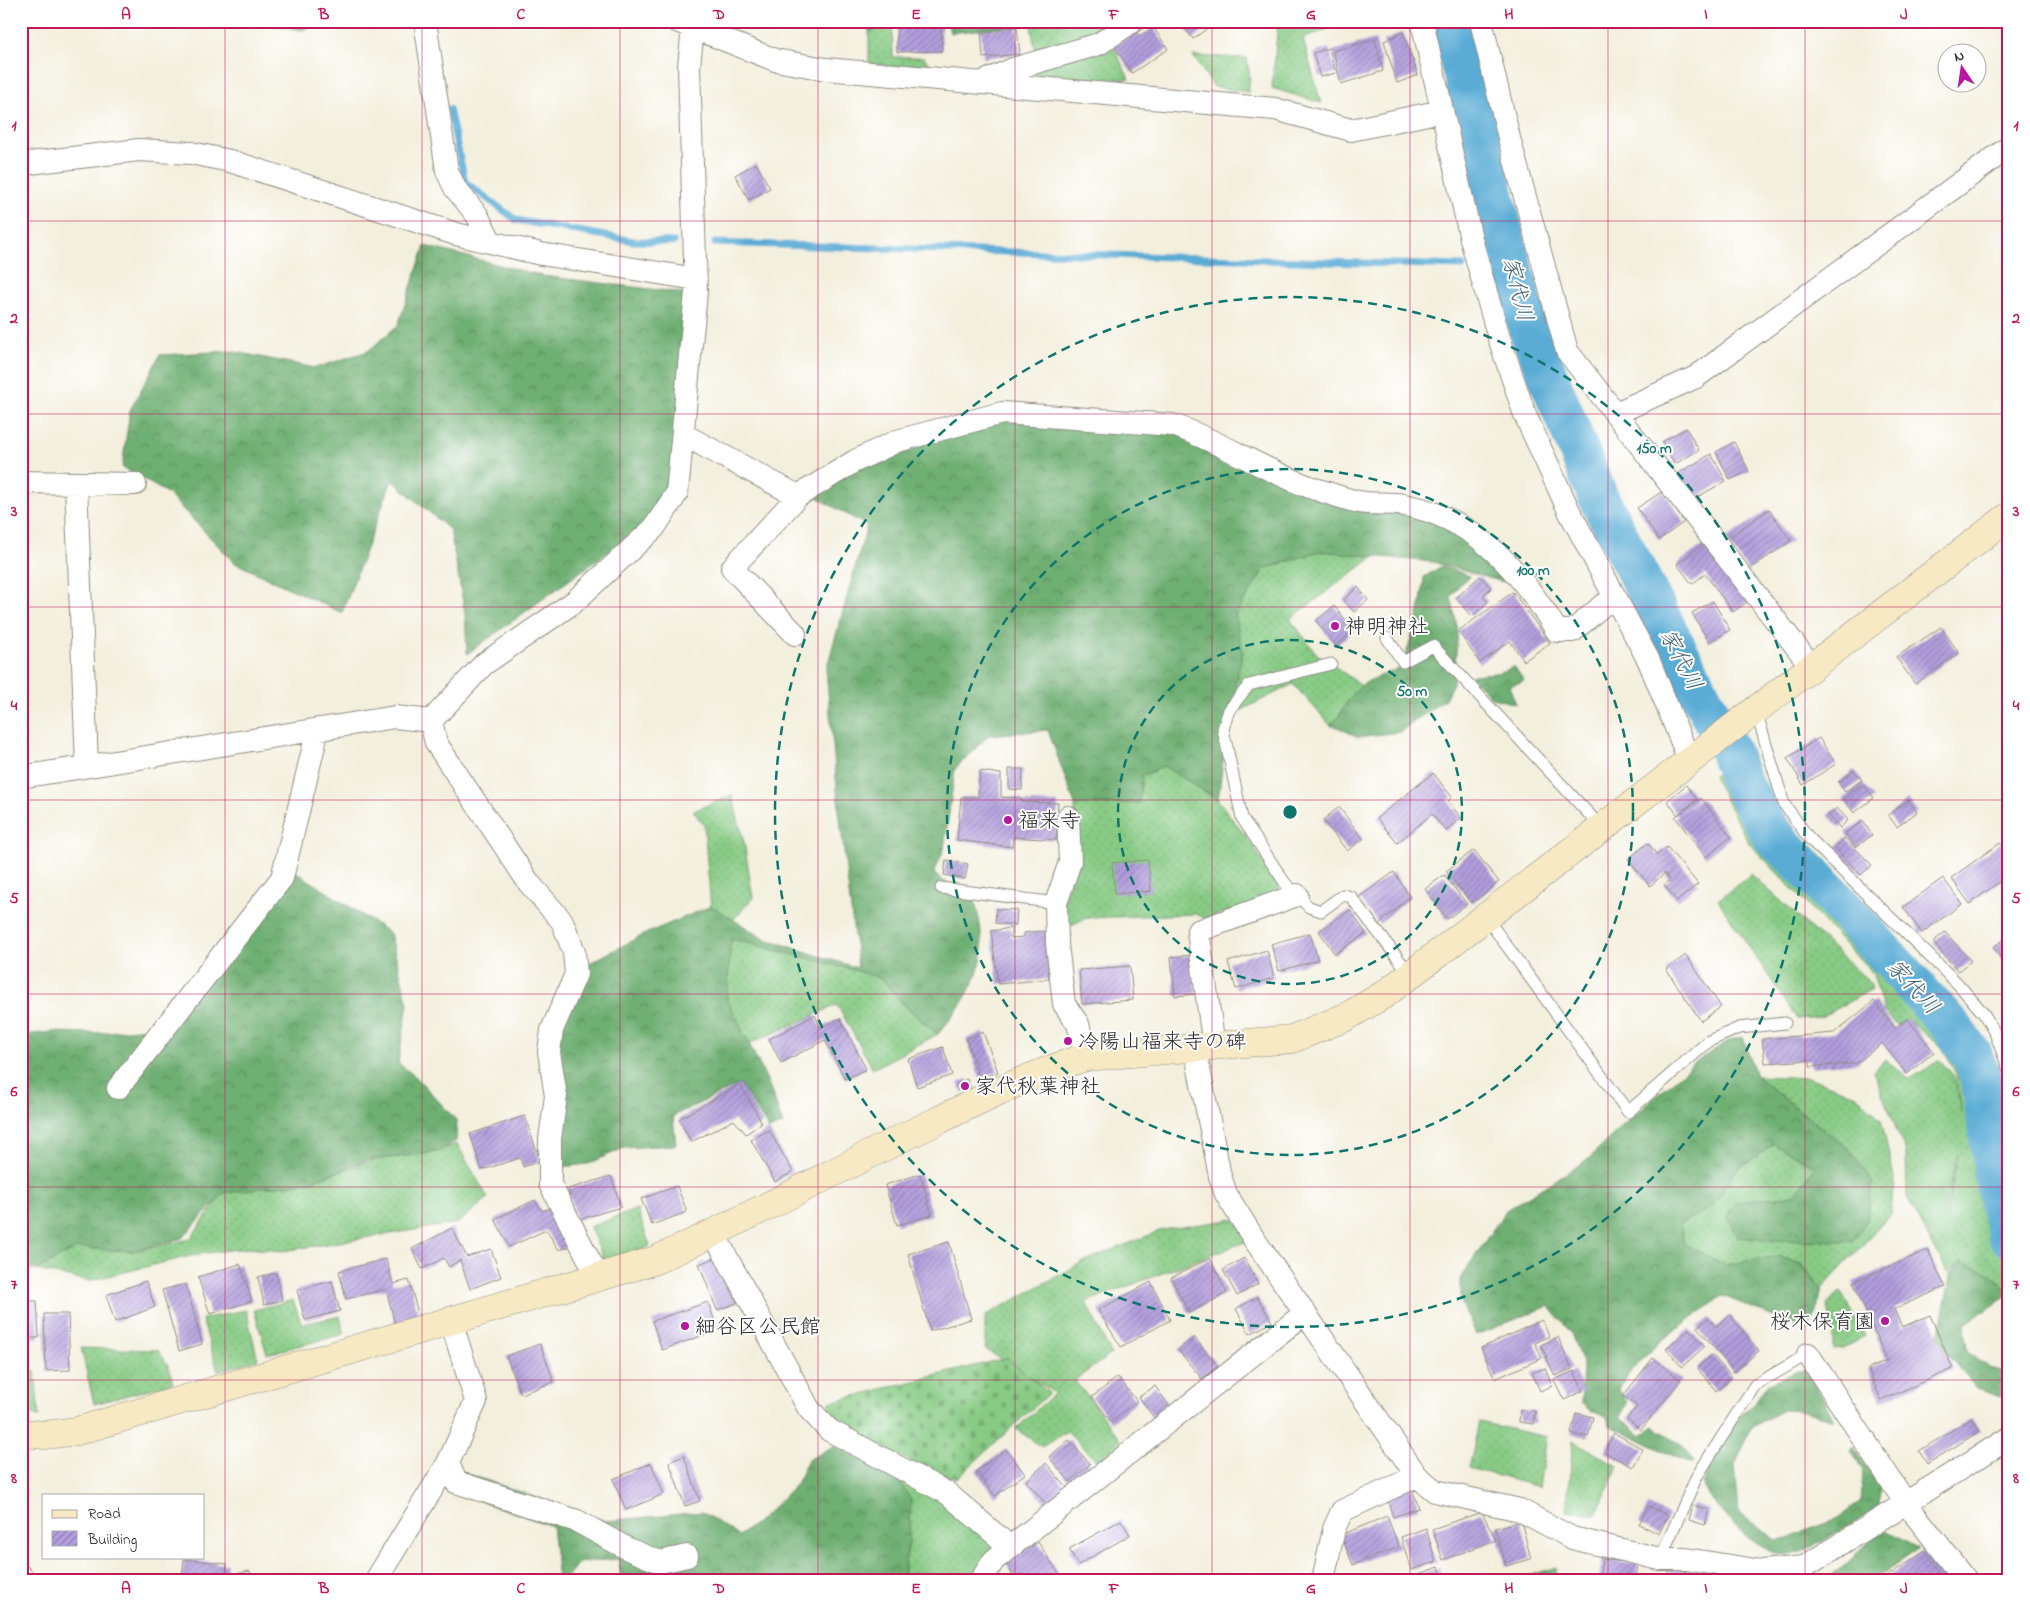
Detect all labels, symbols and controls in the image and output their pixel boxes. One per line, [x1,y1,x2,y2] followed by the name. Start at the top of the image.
[121,3,131,27] text: A
[318,3,330,27] text: B
[517,3,526,27] text: C
[712,3,725,27] text: D
[911,3,921,27] text: E
[1108,3,1120,27] text: F
[1306,3,1316,27] text: G
[1504,3,1514,27] text: H
[1704,3,1708,27] text: I
[1900,3,1908,27] text: J
[1938,42,1988,92] north arrow
[1952,46,1966,68] text: N
[11,114,17,138] text: 1
[2013,114,2019,138] text: 1
[1493,254,1540,326] water label: 家代川
[9,307,18,331] text: 2
[2011,307,2020,331] text: 2
[1636,438,1672,460] text: 150 m
[10,500,18,524] text: 3
[2012,500,2020,524] text: 3
[1516,560,1550,582] text: 100 m
[1345,613,1429,643] place label: 神明神社
[1329,620,1341,632] marker: 神明神社
[1650,624,1709,697] water label: 家代川
[1397,681,1428,703] text: 50 m
[10,694,18,718] text: 4
[2012,694,2020,718] text: 4
[1281,803,1299,821] centre of rings
[1018,807,1081,837] place label: 福来寺
[1002,814,1014,826] marker: 福来寺
[9,887,19,911] text: 5
[2011,887,2021,911] text: 5
[1878,953,1946,1023] water label: 家代川
[1078,1028,1246,1058] place label: 冷陽山福来寺の碑
[1062,1035,1074,1047] marker: 冷陽山福来寺の碑
[975,1073,1101,1103] place label: 家代秋葉神社
[9,1080,18,1104] text: 6
[959,1080,971,1092] marker: 家代秋葉神社
[2011,1080,2020,1104] text: 6
[11,1273,18,1297] text: 7
[2013,1273,2020,1297] text: 7
[1770,1308,1875,1338] place label: 桜木保育園
[695,1313,821,1343] place label: 細谷区公民館
[1879,1315,1891,1327] marker: 桜木保育園
[679,1320,691,1332] marker: 細谷区公民館
[10,1467,17,1491] text: 8
[2012,1467,2019,1491] text: 8
[42,1494,205,1558] legend
[88,1503,121,1525] text: Road
[87,1529,137,1552] text: Building
[121,1577,131,1601] text: A
[318,1577,330,1601] text: B
[517,1577,526,1601] text: C
[712,1577,725,1601] text: D
[911,1577,921,1601] text: E
[1108,1577,1120,1601] text: F
[1306,1577,1316,1601] text: G
[1504,1577,1514,1601] text: H
[1704,1577,1708,1601] text: I
[1900,1577,1908,1601] text: J

